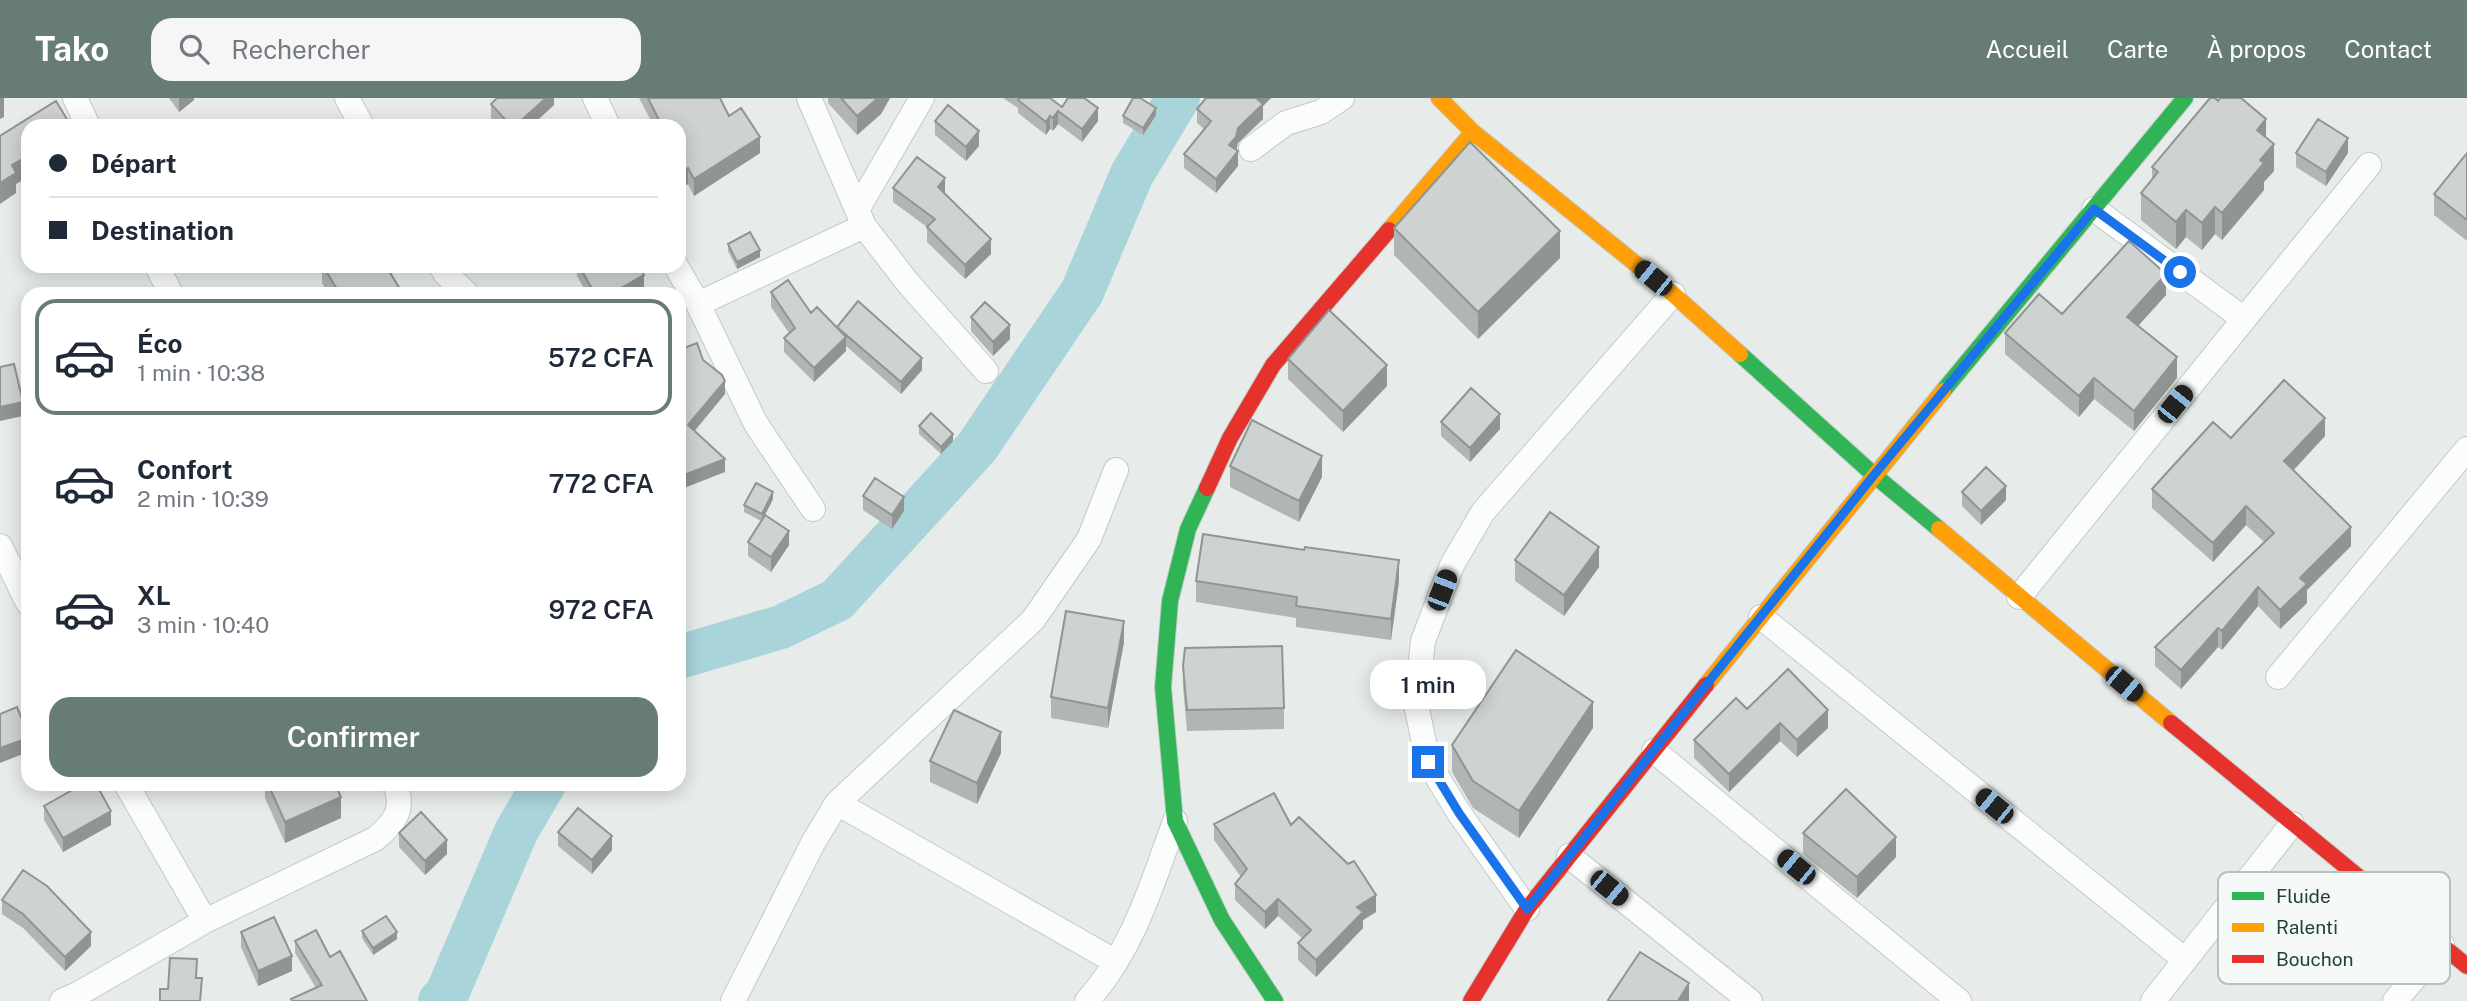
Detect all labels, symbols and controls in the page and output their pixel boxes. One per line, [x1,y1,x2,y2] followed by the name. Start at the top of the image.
[151,18,641,81] search box
[35,30,109,68] text: Tako
[175,30,213,68] icon: search
[231,34,371,65] text: Rechercher
[1986,35,2069,63] text: Accueil
[2107,35,2168,63] text: Carte
[2206,35,2306,63] text: À propos
[2344,35,2432,63] text: Contact
[91,148,177,179] text: Départ
[91,215,234,246] text: Destination
[2164,256,2196,288] route start
[1631,257,1676,299] car
[53,326,116,389] icon: car
[137,328,183,359] text: Éco
[548,342,654,373] text: 572 CFA
[137,359,265,386] text: 1 min · 10:38
[2154,381,2197,427] car
[53,452,116,515] icon: car
[137,454,233,485] text: Confort
[549,468,654,499] text: 772 CFA
[137,485,269,512] text: 2 min · 10:39
[1425,567,1460,613] car
[53,578,116,641] icon: car
[137,580,171,611] text: XL
[549,594,654,625] text: 972 CFA
[137,611,269,638] text: 3 min · 10:40
[1370,660,1486,710] callout: 1 min
[2102,662,2147,706] car
[1401,671,1455,698] text: 1 min
[49,697,658,777] button: Confirmer
[1412,746,1444,778] route end
[1972,785,2017,827] car
[1774,846,1819,888] car
[1587,867,1632,909] car
[2218,872,2450,984] legend
[2276,885,2331,907] text: Fluide
[2276,916,2338,938] text: Ralenti
[2276,948,2353,970] text: Bouchon

